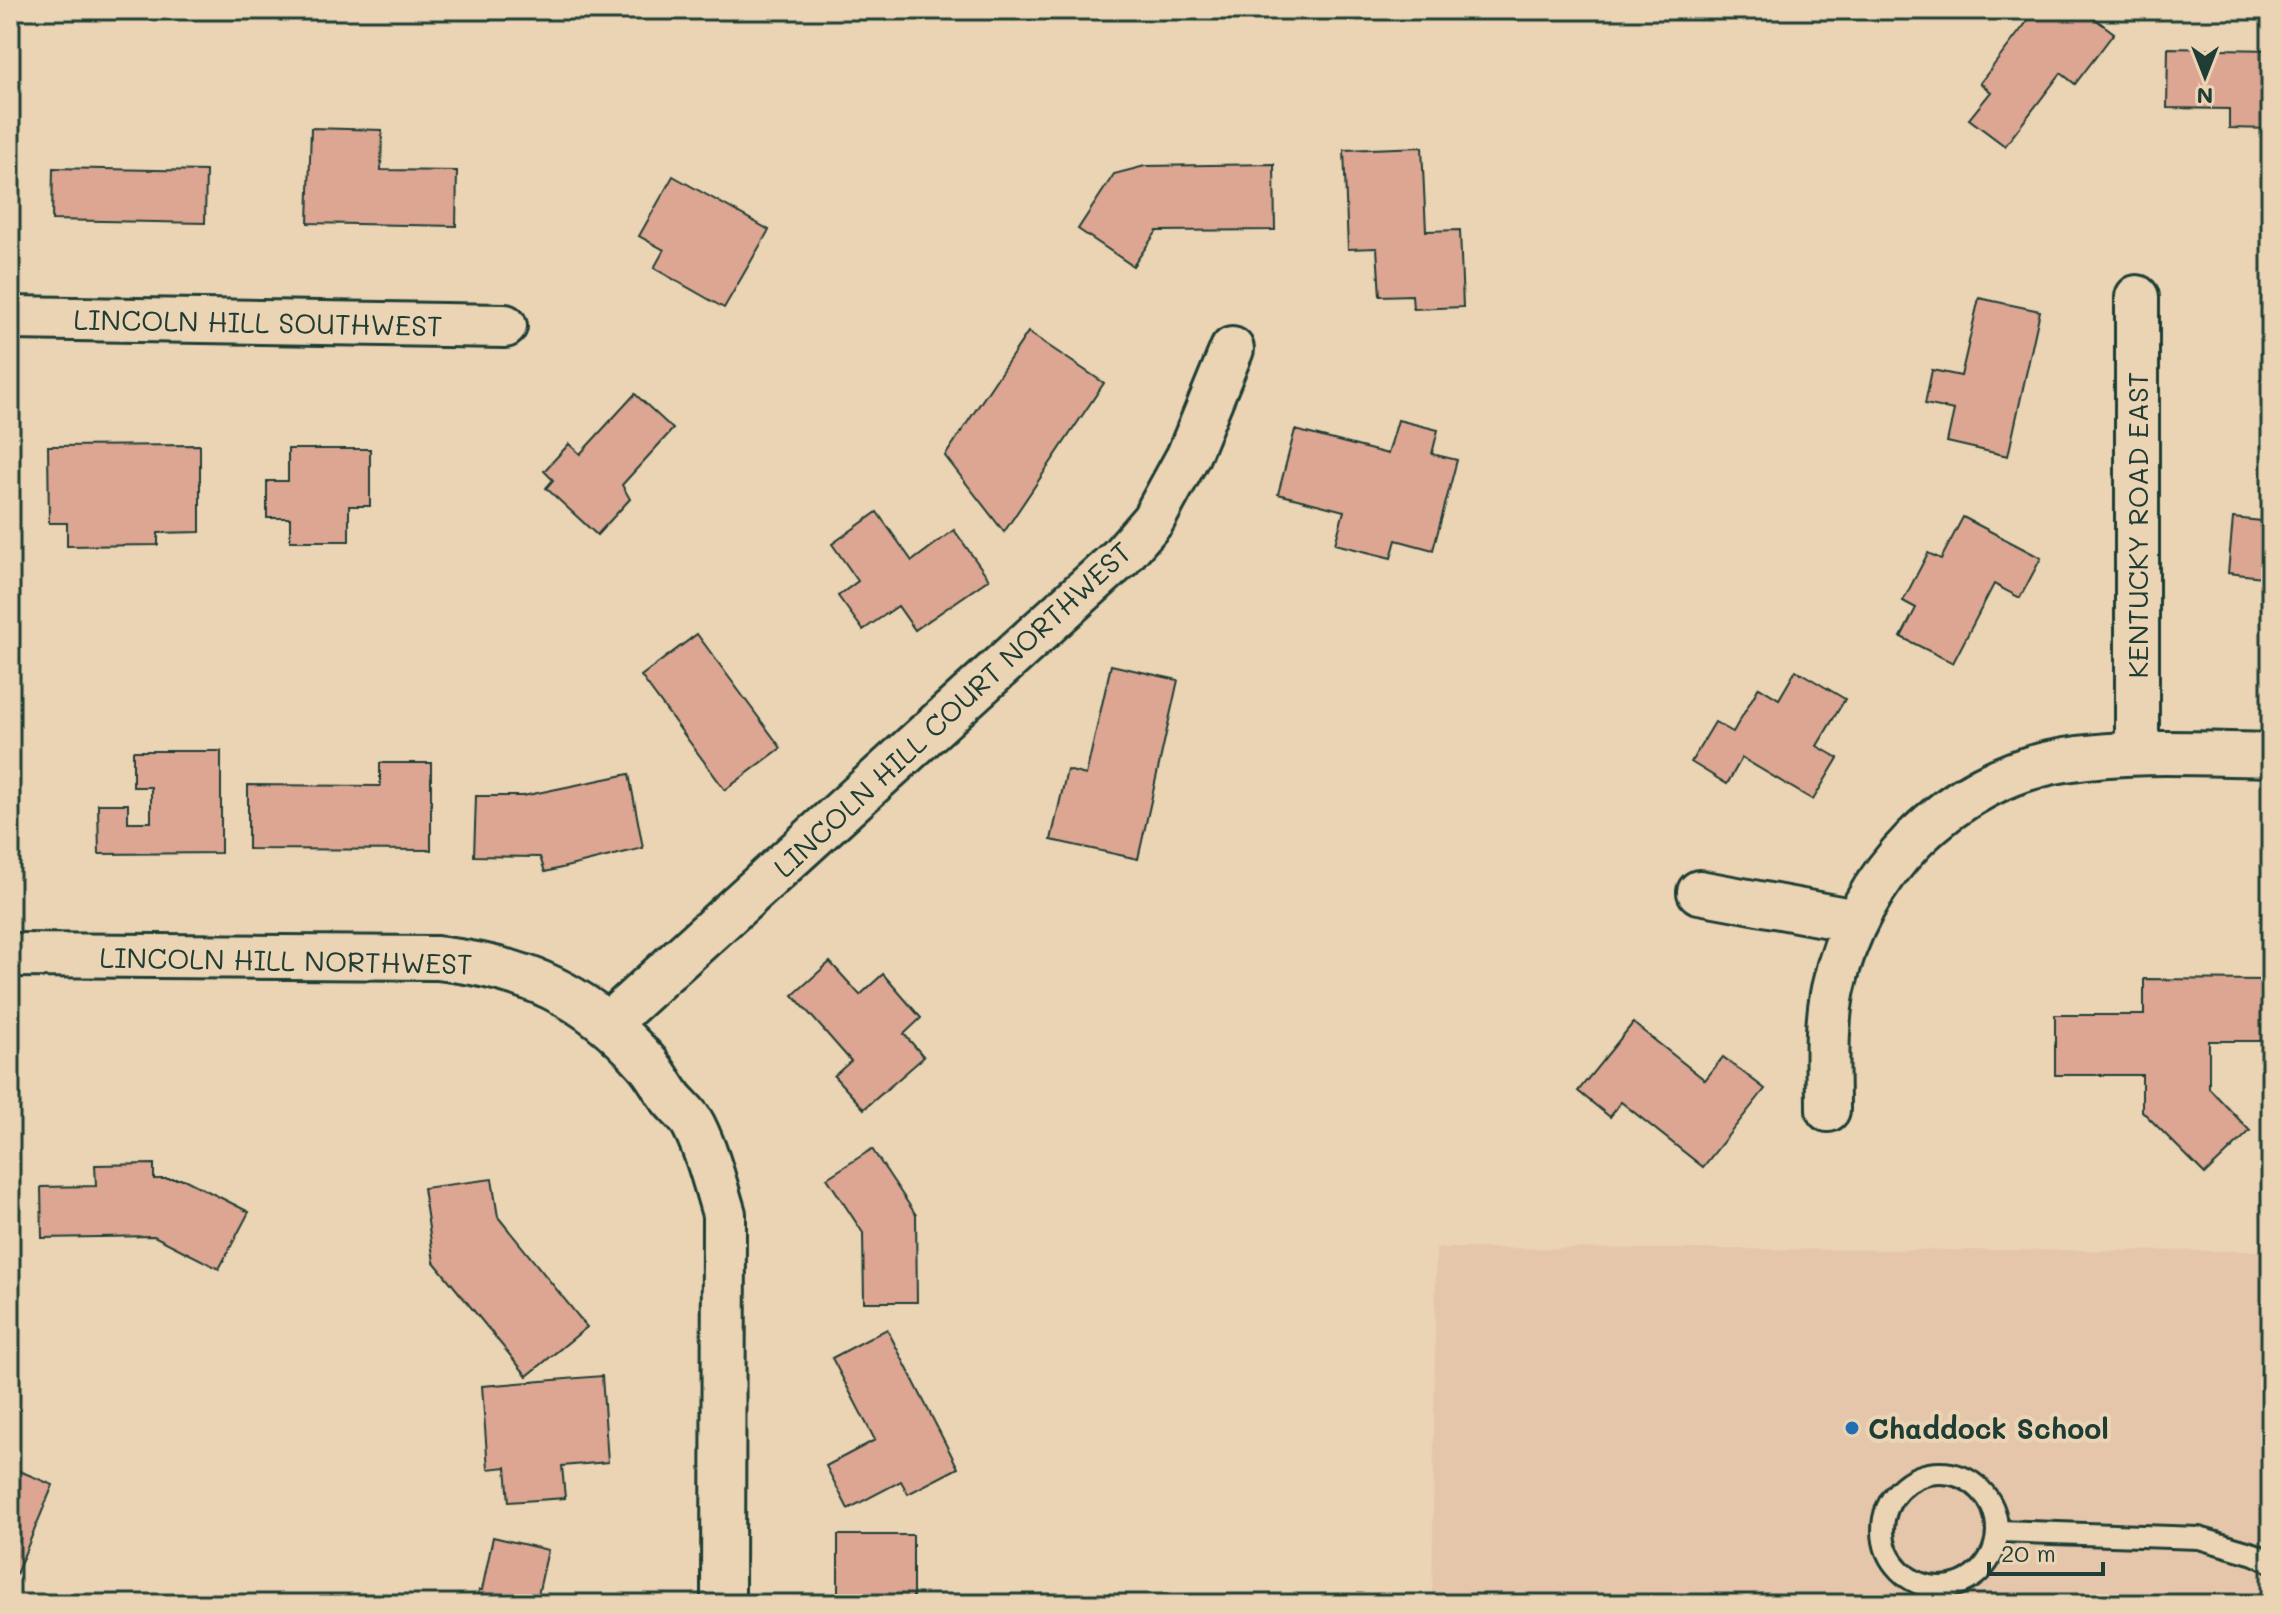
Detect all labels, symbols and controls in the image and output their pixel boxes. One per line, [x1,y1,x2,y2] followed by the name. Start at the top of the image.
[2165,36,2245,116] north arrow
[2197,82,2213,111] text: N
[73,301,443,343] street label: LINCOLN HILL SOUTHWEST
[2119,372,2155,678] street label: KENTUCKY ROAD EAST
[765,533,1139,885] street label: LINCOLN HILL COURT NORTHWEST
[99,939,473,981] street label: LINCOLN HILL NORTHWEST
[1868,1410,2109,1446] place label: Chaddock School
[1843,1419,1861,1437] marker: Chaddock School
[1989,1526,2103,1576] scale bar
[2001,1537,2056,1568] text: 20 m

